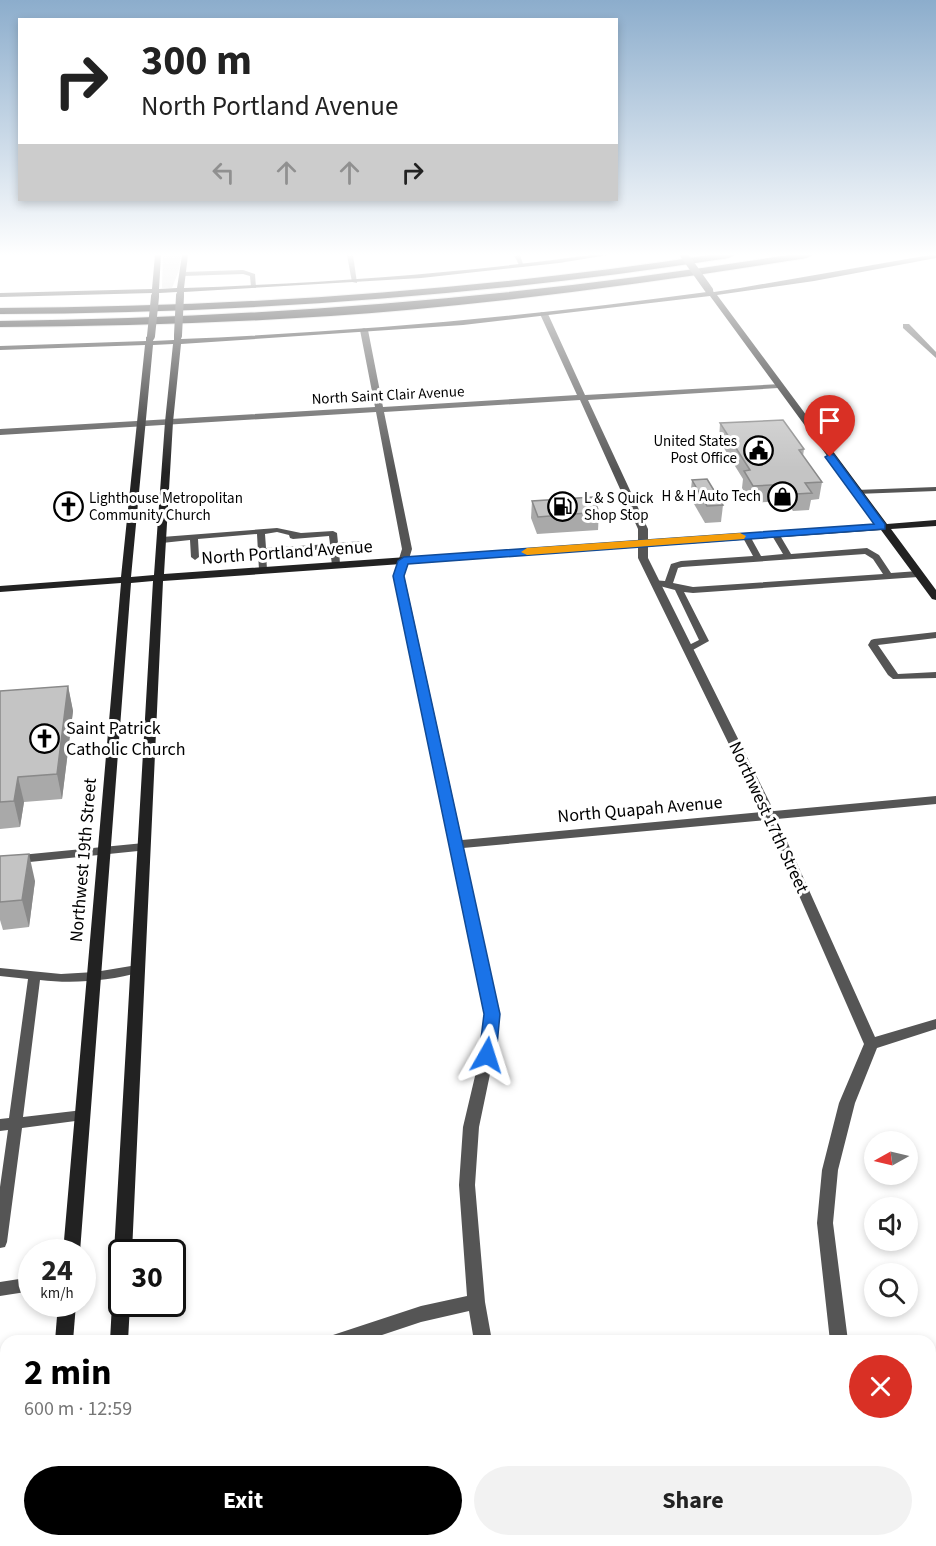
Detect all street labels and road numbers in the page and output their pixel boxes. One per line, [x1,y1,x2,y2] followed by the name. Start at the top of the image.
[311,381,465,410] street label: North Saint Clair Avenue
[201,534,374,571] street label: North Portland Avenue
[722,737,815,897] street label: Northwest 17th Street
[64,777,103,943] street label: Northwest 19th Street
[556,790,724,829] street label: North Quapah Avenue

